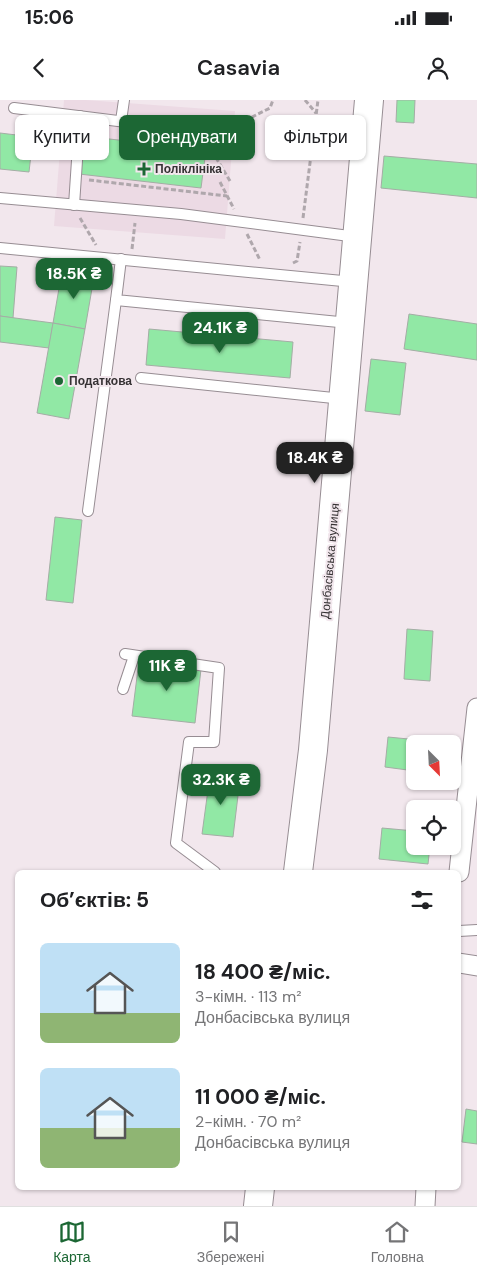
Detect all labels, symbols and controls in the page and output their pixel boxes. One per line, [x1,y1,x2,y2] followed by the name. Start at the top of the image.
[25,5,74,30] text: 15:06
[197,53,280,82] text: Casavia
[25,54,53,82] icon: back
[424,54,452,82] icon: person
[15,115,109,160] chip: Купити
[119,115,255,160] chip: Орендувати
[265,115,366,160] chip: Фільтри
[155,161,222,177] place label: Поліклініка
[137,162,151,176] marker: Поліклініка
[28,258,120,300] pin: 18.5K ₴
[47,263,101,284] text: 18.5K ₴
[174,312,266,354] pin: 24.1K ₴
[193,317,247,338] text: 24.1K ₴
[69,373,132,389] place label: Податкова
[53,375,65,387] marker: Податкова
[269,442,361,484] pin: 18.4K ₴
[287,447,343,468] text: 18.4K ₴
[317,502,343,620] street label: Донбасівська вулиця
[132,650,202,692] pin: 11K ₴
[149,655,185,676] text: 11K ₴
[406,735,461,790] north arrow
[406,735,461,855] map controls
[175,764,267,806] pin: 32.3K ₴
[192,769,250,790] text: 32.3K ₴
[406,800,461,855] button: locate
[40,886,149,914] text: Об’єктів: 5
[408,886,436,914] icon: filters
[195,958,330,986] text: 18 400 ₴/міс.
[80,963,140,1023] icon: home
[195,986,302,1007] text: 3-кімн. · 113 m²
[195,1007,350,1028] text: Донбасівська вулиця
[195,1083,326,1111] text: 11 000 ₴/міс.
[80,1088,140,1148] icon: home
[195,1111,301,1132] text: 2-кімн. · 70 m²
[195,1132,350,1153] text: Донбасівська вулиця
[53,1218,91,1266] tab: Карта
[197,1218,264,1266] tab: Збережені
[371,1218,424,1266] tab: Головна

